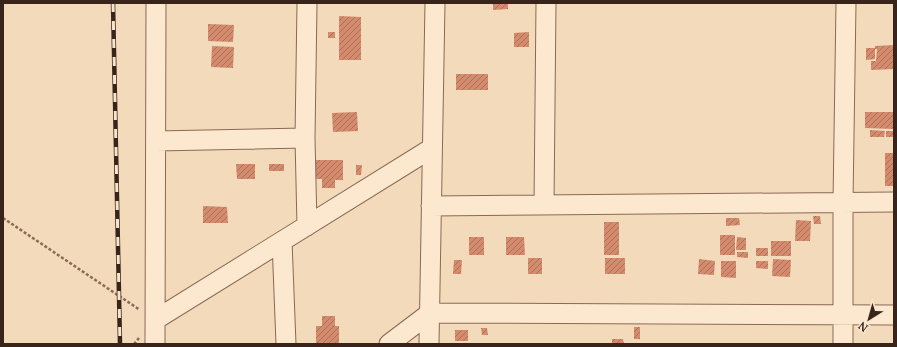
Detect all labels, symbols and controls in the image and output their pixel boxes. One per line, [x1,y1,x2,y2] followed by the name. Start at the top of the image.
[849,299,889,339] north arrow
[855,318,871,335] text: N

